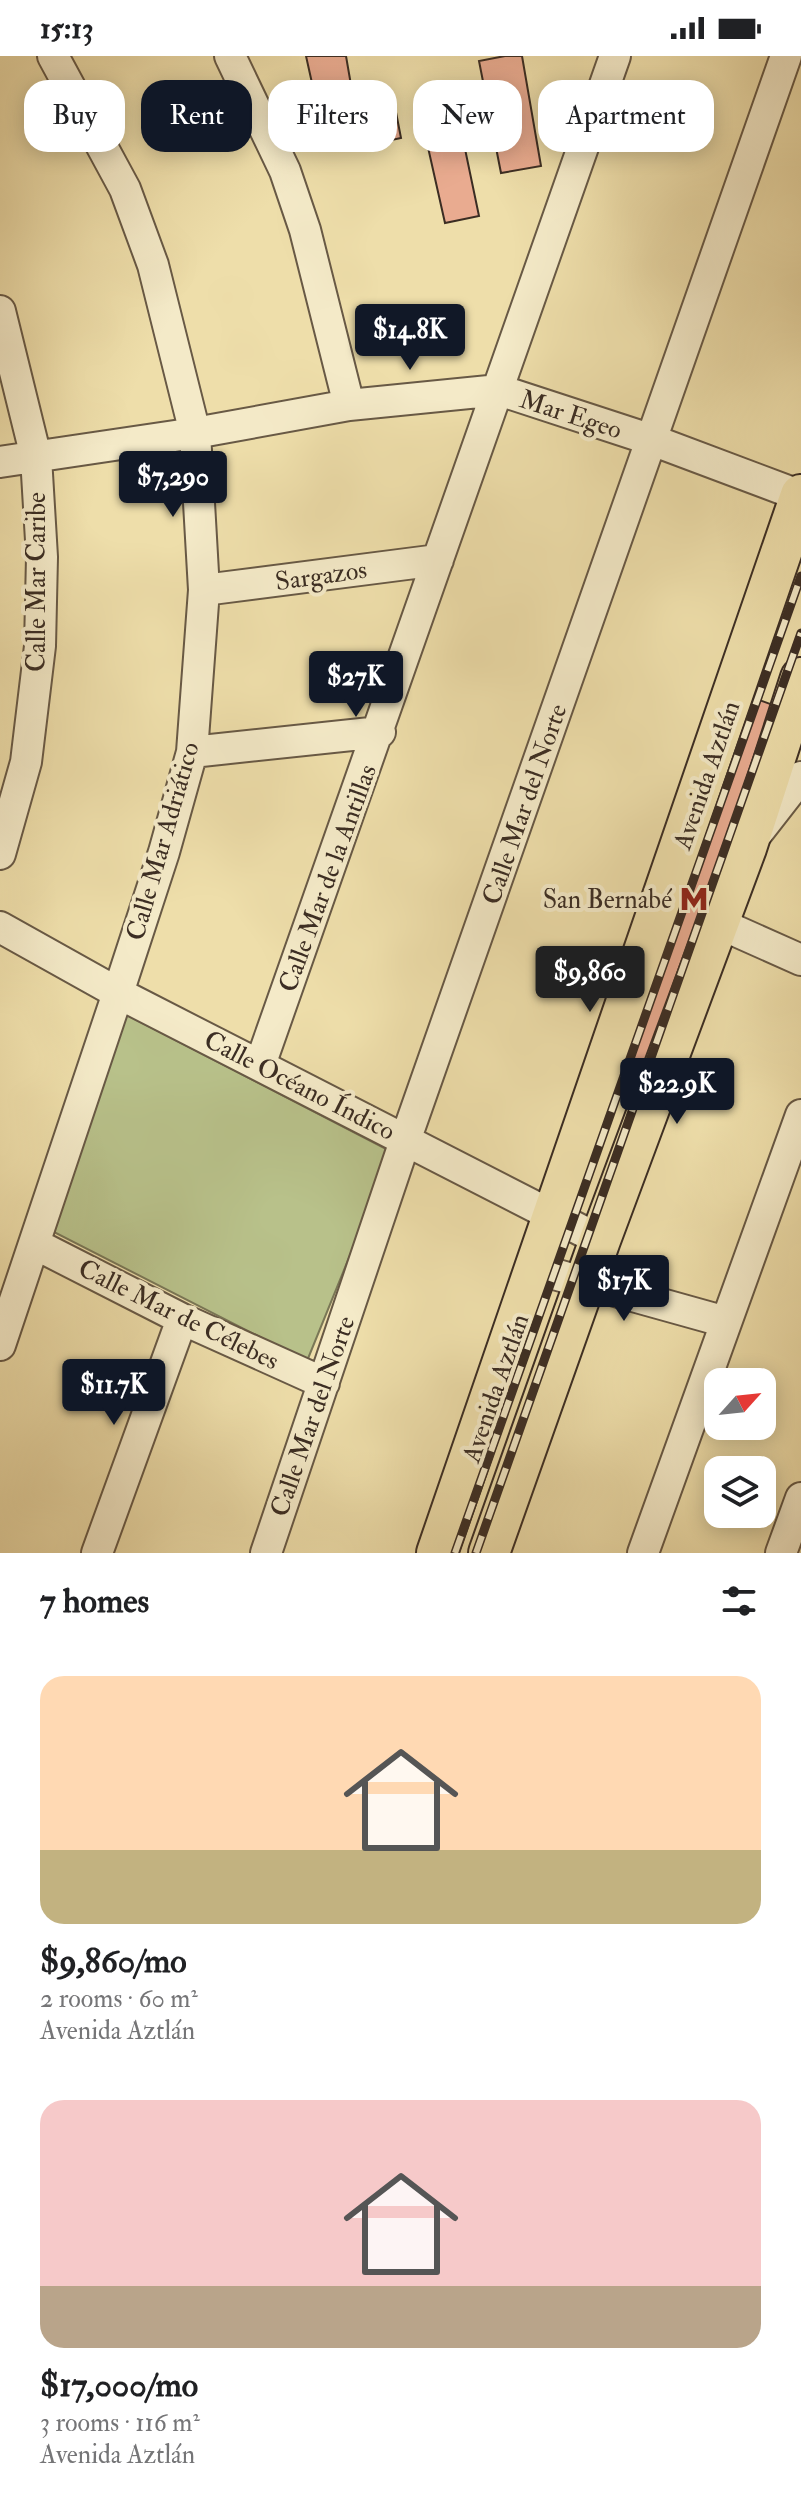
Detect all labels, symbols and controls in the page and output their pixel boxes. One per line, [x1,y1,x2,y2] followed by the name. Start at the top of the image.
[40,10,93,47] text: 15:13
[24,80,125,152] chip: Buy
[141,80,252,152] chip: Rent
[268,80,397,152] chip: Filters
[413,80,522,152] chip: New
[538,80,714,152] chip: Apartment
[345,304,475,372] pin: $14.8K
[373,314,447,346] text: $14.8K
[515,383,626,447] street label: Mar Egeo
[108,451,238,519] pin: $7,290
[137,461,209,493] text: $7,290
[21,492,53,672] street label: Calle Mar Caribe
[273,554,369,598] street label: Sargazos
[309,651,403,719] pin: $27K
[327,661,385,693] text: $27K
[666,697,747,855] street label: Avenida Aztlán
[476,700,574,909] street label: Calle Mar del Norte
[119,738,207,944] street label: Calle Mar Adriático
[272,760,384,997] street label: Calle Mar de la Antillas
[543,884,672,916] place label: San Bernabé
[679,884,709,914] metro station icon: San Bernabé
[525,946,655,1014] pin: $9,860
[554,956,626,988] text: $9,860
[199,1022,401,1148] street label: Calle Océano Índico
[612,1058,742,1126] pin: $22.9K
[638,1068,716,1100] text: $22.9K
[73,1253,284,1377] street label: Calle Mar de Célebes
[577,1255,671,1323] pin: $17K
[597,1265,651,1297] text: $17K
[455,1310,536,1468] street label: Avenida Aztlán
[264,1312,362,1521] street label: Calle Mar del Norte
[49,1359,179,1427] pin: $11.7K
[704,1368,776,1440] north arrow
[704,1368,776,1528] map controls
[80,1369,148,1401] text: $11.7K
[704,1456,776,1528] button: layers
[717,1579,761,1623] icon: filters
[40,1580,149,1623] text: 7 homes
[329,1728,473,1872] icon: home
[40,1940,187,1983] text: $9,860/mo
[40,1983,198,2015] text: 2 rooms · 60 m²
[40,2015,195,2047] text: Avenida Aztlán
[329,2152,473,2296] icon: home
[40,2364,198,2407] text: $17,000/mo
[40,2407,200,2439] text: 3 rooms · 116 m²
[40,2439,195,2471] text: Avenida Aztlán

